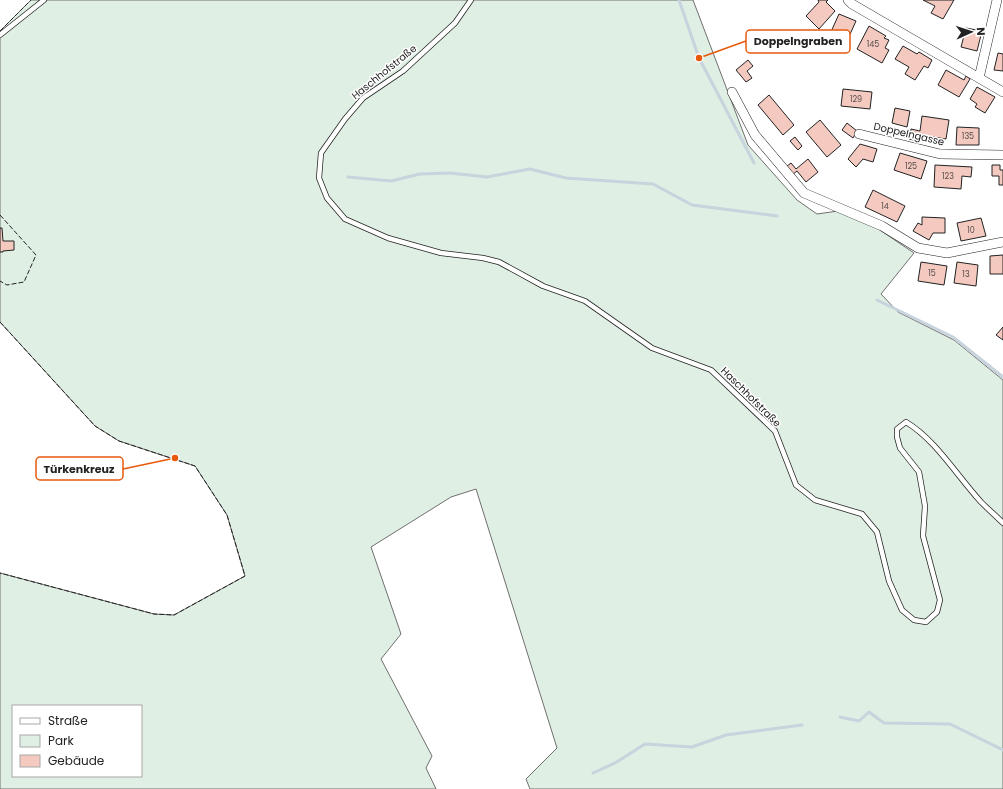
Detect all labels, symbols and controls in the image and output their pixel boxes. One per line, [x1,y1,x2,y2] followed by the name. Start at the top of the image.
[951,12,991,52] north arrow
[973,27,989,36] text: N
[746,30,850,53] callout: Doppelngraben
[754,33,842,49] text: Doppelngraben
[867,39,879,50] house number: 145
[348,41,420,103] street label: Haschhofstraße
[850,94,862,105] house number: 129
[872,119,946,149] street label: Doppelngasse
[962,131,974,142] house number: 135
[905,161,917,172] house number: 125
[942,171,954,182] house number: 123
[881,201,889,212] house number: 14
[967,225,975,236] house number: 10
[928,268,936,279] house number: 15
[962,269,970,280] house number: 13
[717,363,785,431] street label: Haschhofstraße
[36,457,123,480] callout: Türkenkreuz
[44,461,115,477] text: Türkenkreuz
[12,705,142,777] legend
[48,712,88,729] text: Straße
[48,732,75,749] text: Park
[48,752,104,769] text: Gebäude

